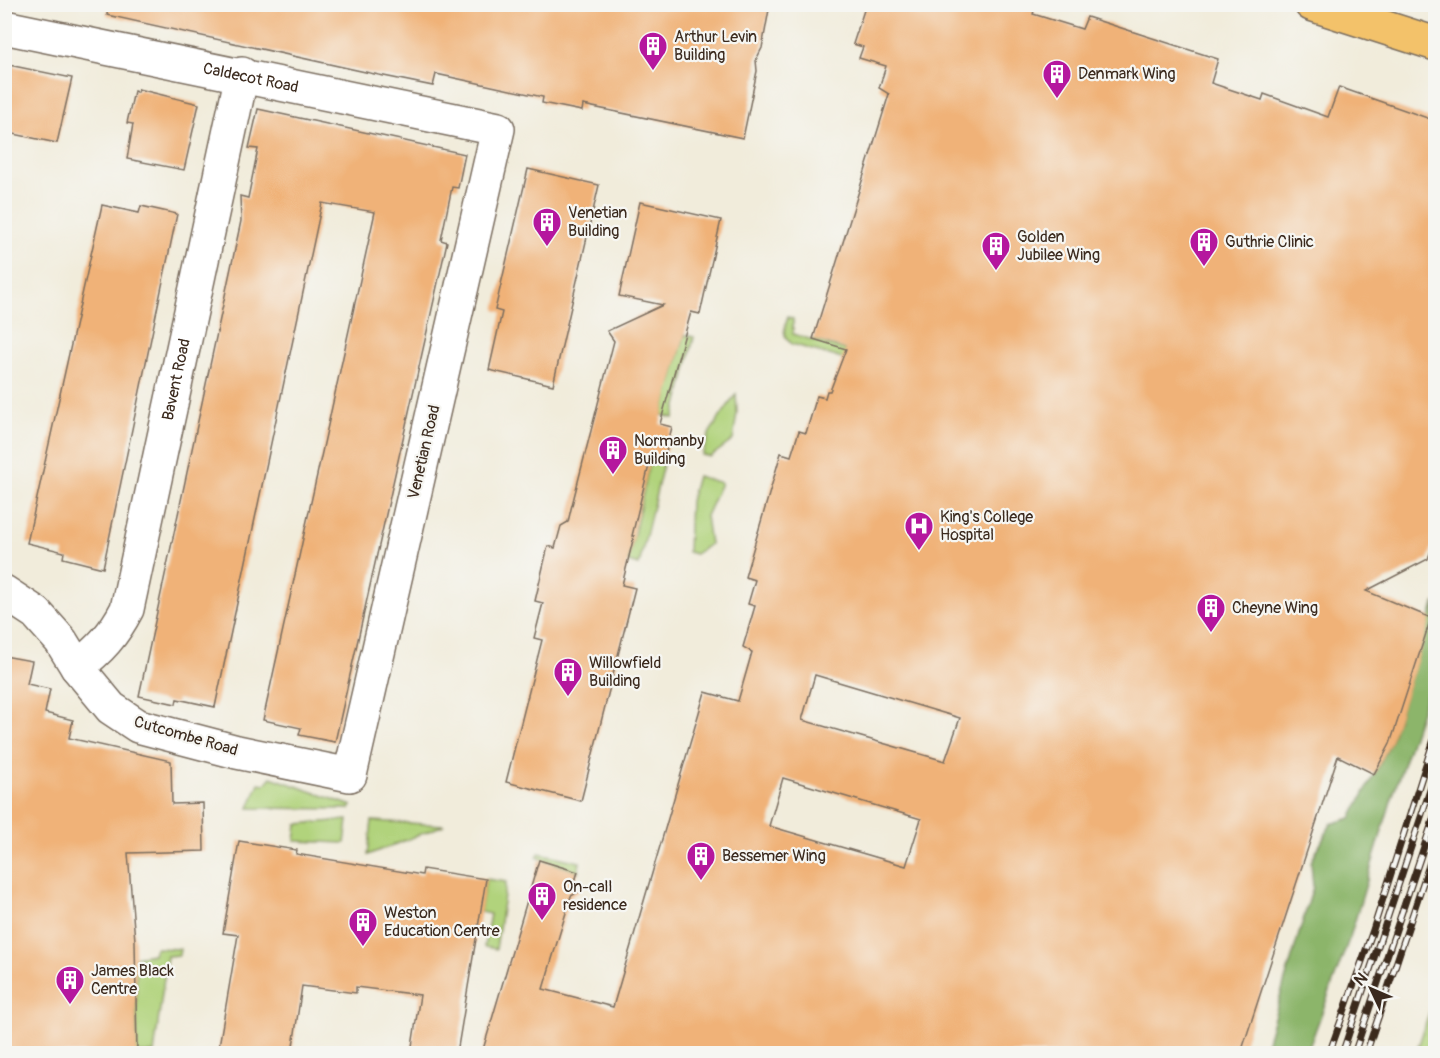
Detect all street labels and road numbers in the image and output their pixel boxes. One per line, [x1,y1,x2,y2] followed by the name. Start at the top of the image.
[201,58,300,98] street label: Caldecot Road
[158,337,195,422] street label: Bavent Road
[403,403,445,501] street label: Venetian Road
[132,712,240,760] street label: Cutcombe Road

